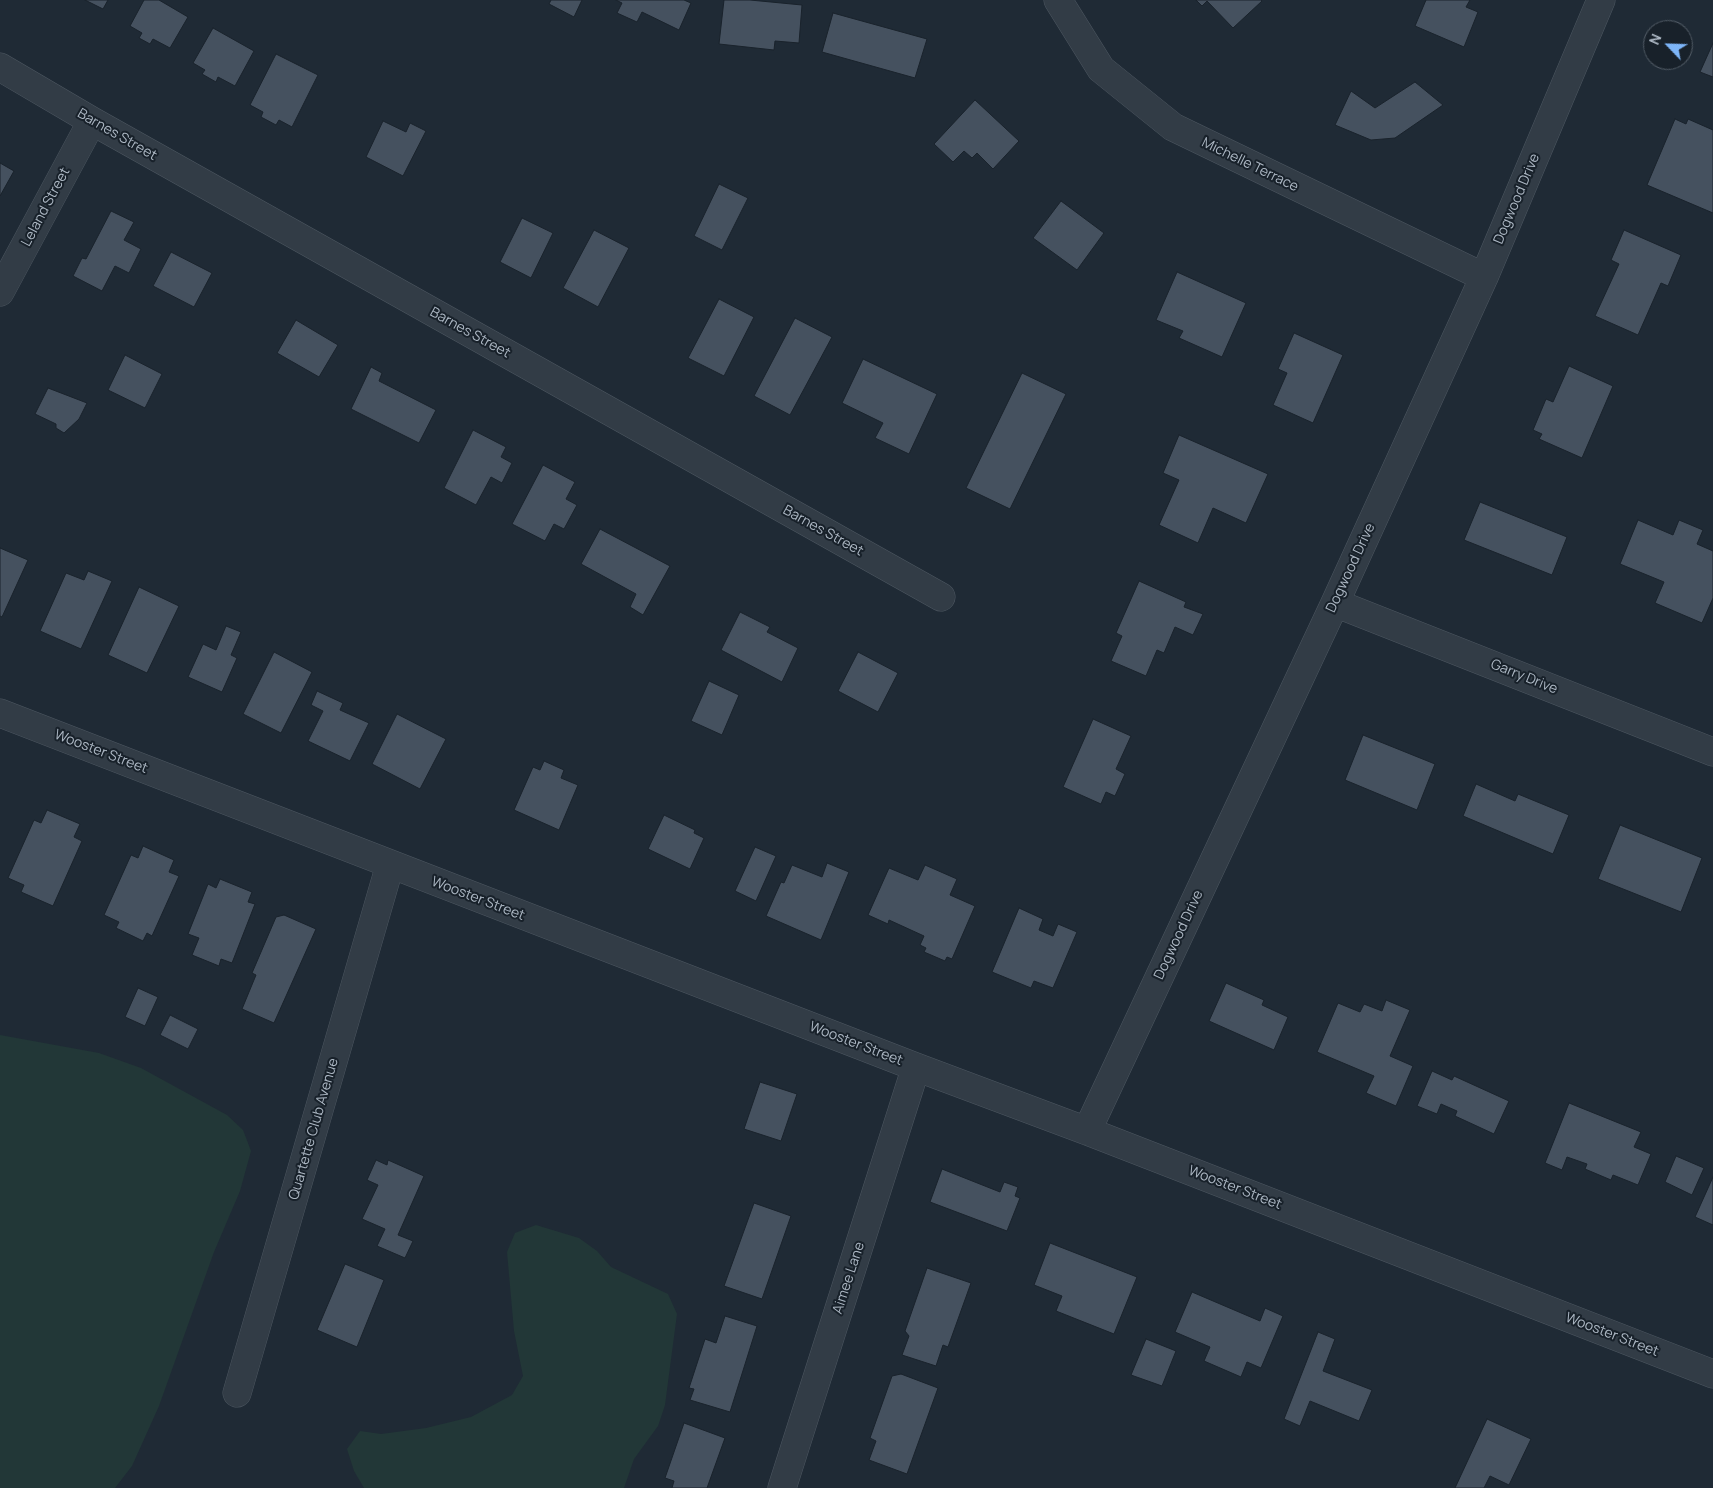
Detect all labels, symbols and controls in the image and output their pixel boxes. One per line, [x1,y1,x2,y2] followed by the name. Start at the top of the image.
[1643,20,1693,70] north arrow
[1644,31,1665,48] text: N
[74,105,160,165] street label: Barnes Street
[1199,134,1301,196] street label: Michelle Terrace
[1490,151,1544,247] street label: Dogwood Drive
[18,165,74,249] street label: Leland Street
[427,304,513,362] street label: Barnes Street
[780,502,866,560] street label: Barnes Street
[1323,521,1379,615] street label: Dogwood Drive
[1488,656,1560,698] street label: Garry Drive
[52,726,150,778] street label: Wooster Street
[429,873,527,925] street label: Wooster Street
[1151,888,1207,982] street label: Dogwood Drive
[807,1018,905,1070] street label: Wooster Street
[286,1056,342,1202] street label: Quartette Club Avenue
[1186,1162,1284,1214] street label: Wooster Street
[829,1240,869,1316] street label: Aimee Lane
[1563,1309,1661,1361] street label: Wooster Street

